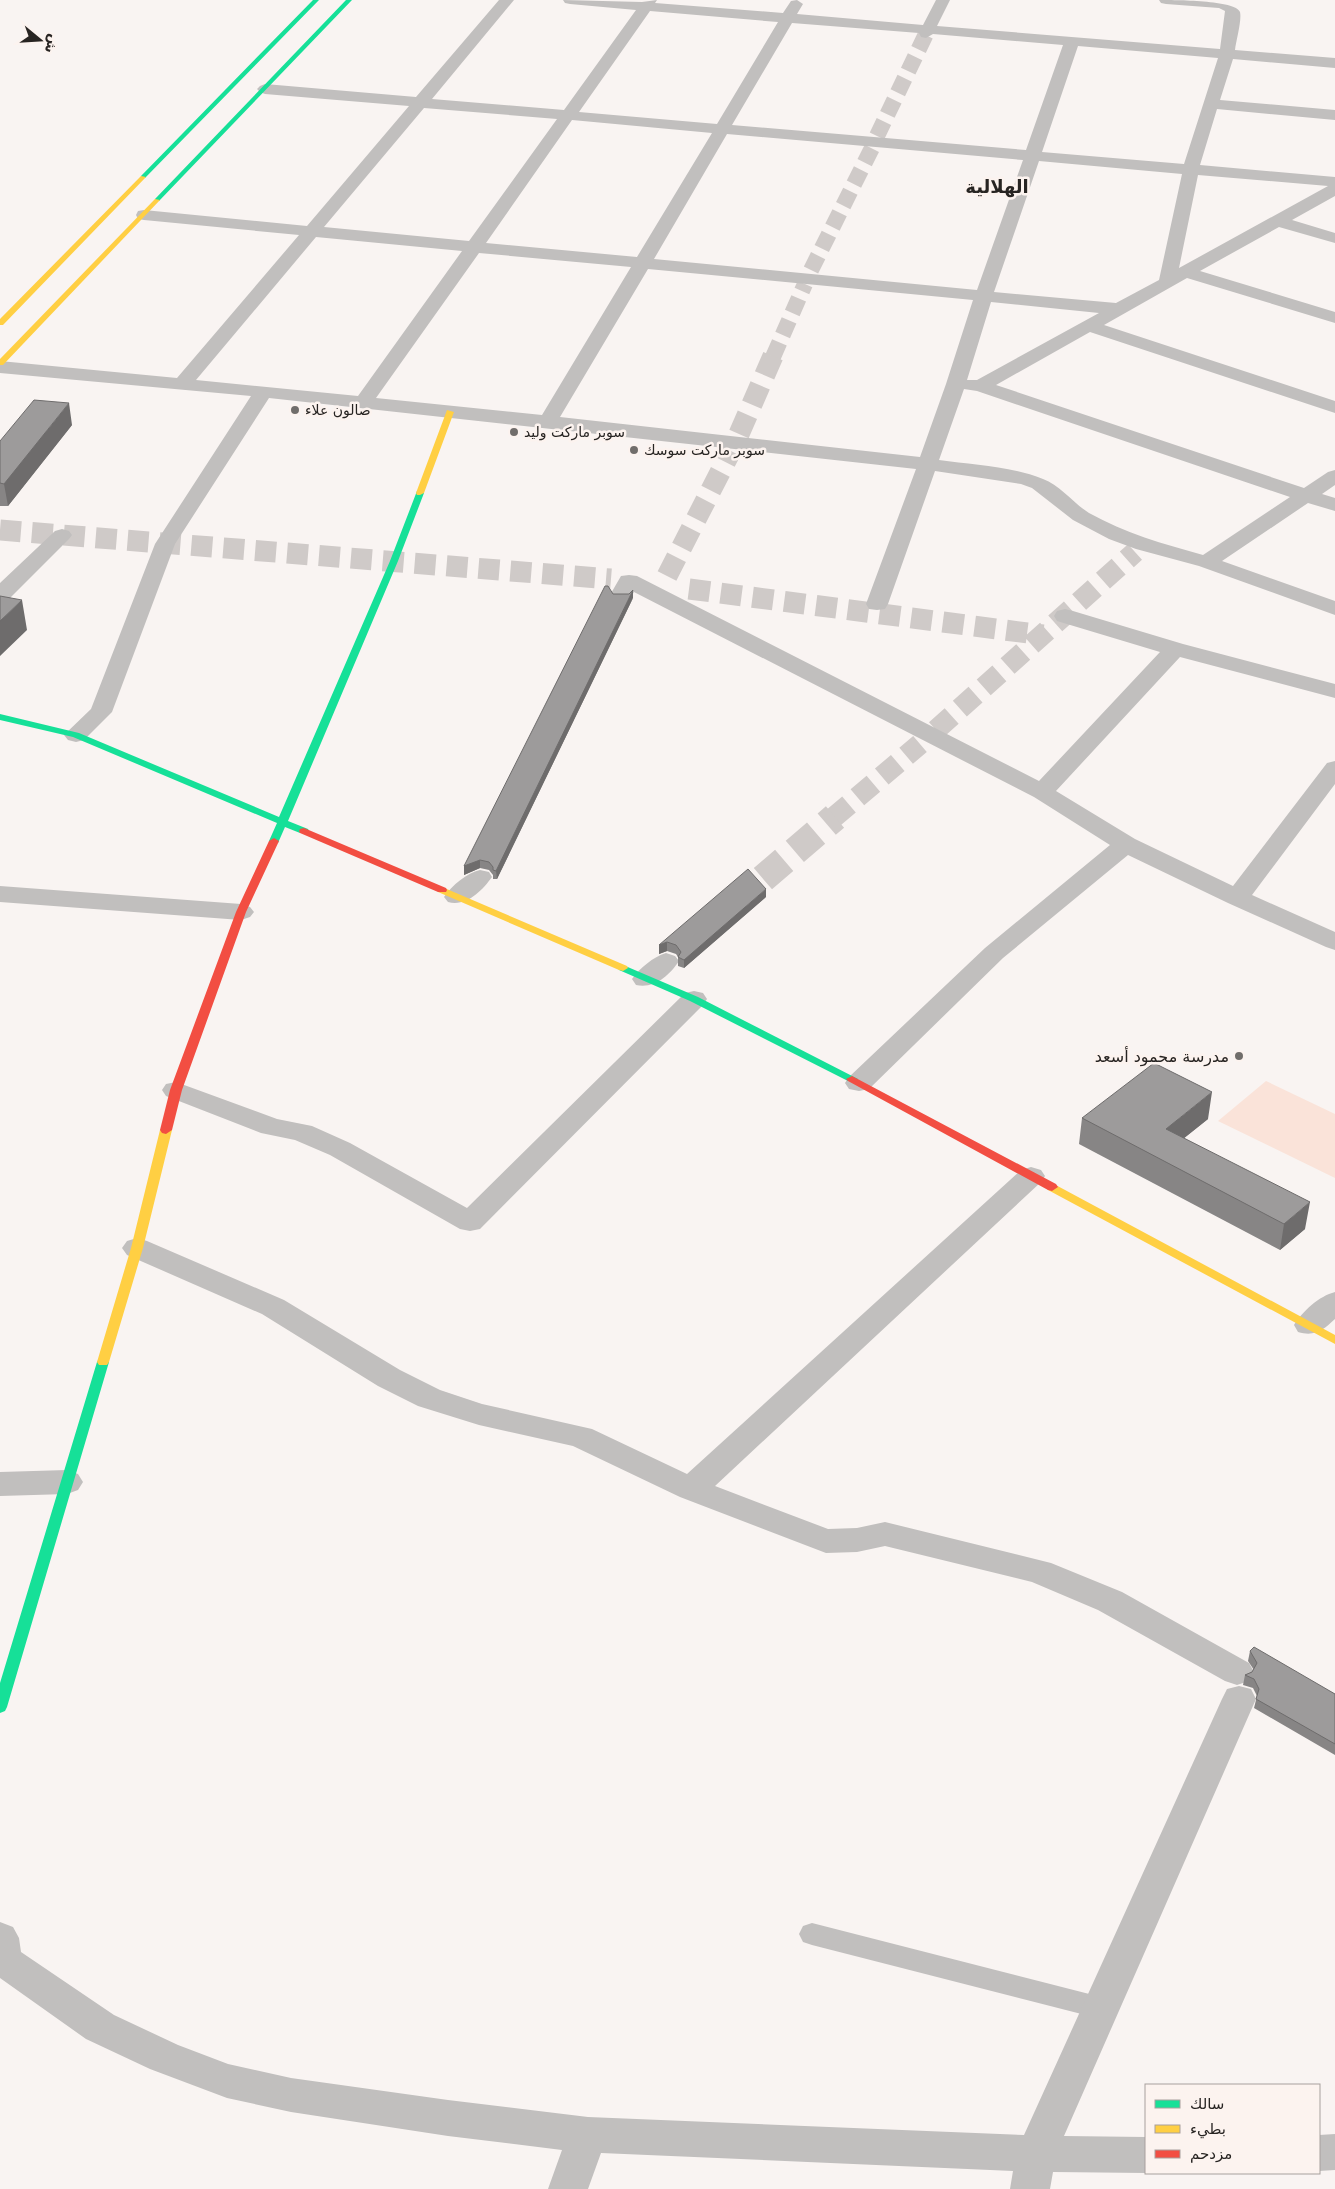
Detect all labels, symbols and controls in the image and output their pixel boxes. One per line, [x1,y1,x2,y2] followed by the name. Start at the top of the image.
[15,15,65,65] north arrow
[42,32,63,56] text: ش
[965,176,1029,198] district label: الهلالية
[305,402,371,419] place label: صالون علاء
[289,404,301,416] marker: صالون علاء
[524,424,625,441] place label: سوبر ماركت وليد
[508,426,520,438] marker: سوبر ماركت وليد
[644,442,765,459] place label: سوبر ماركت سوسك
[628,444,640,456] marker: سوبر ماركت سوسك
[1095,1046,1229,1067] place label: مدرسة محمود أسعد
[1233,1050,1245,1062] marker: مدرسة محمود أسعد
[1145,2084,1320,2174] legend
[1190,2095,1224,2113] text: سالك
[1190,2120,1226,2139] text: بطيء
[1190,2145,1232,2163] text: مزدحم

